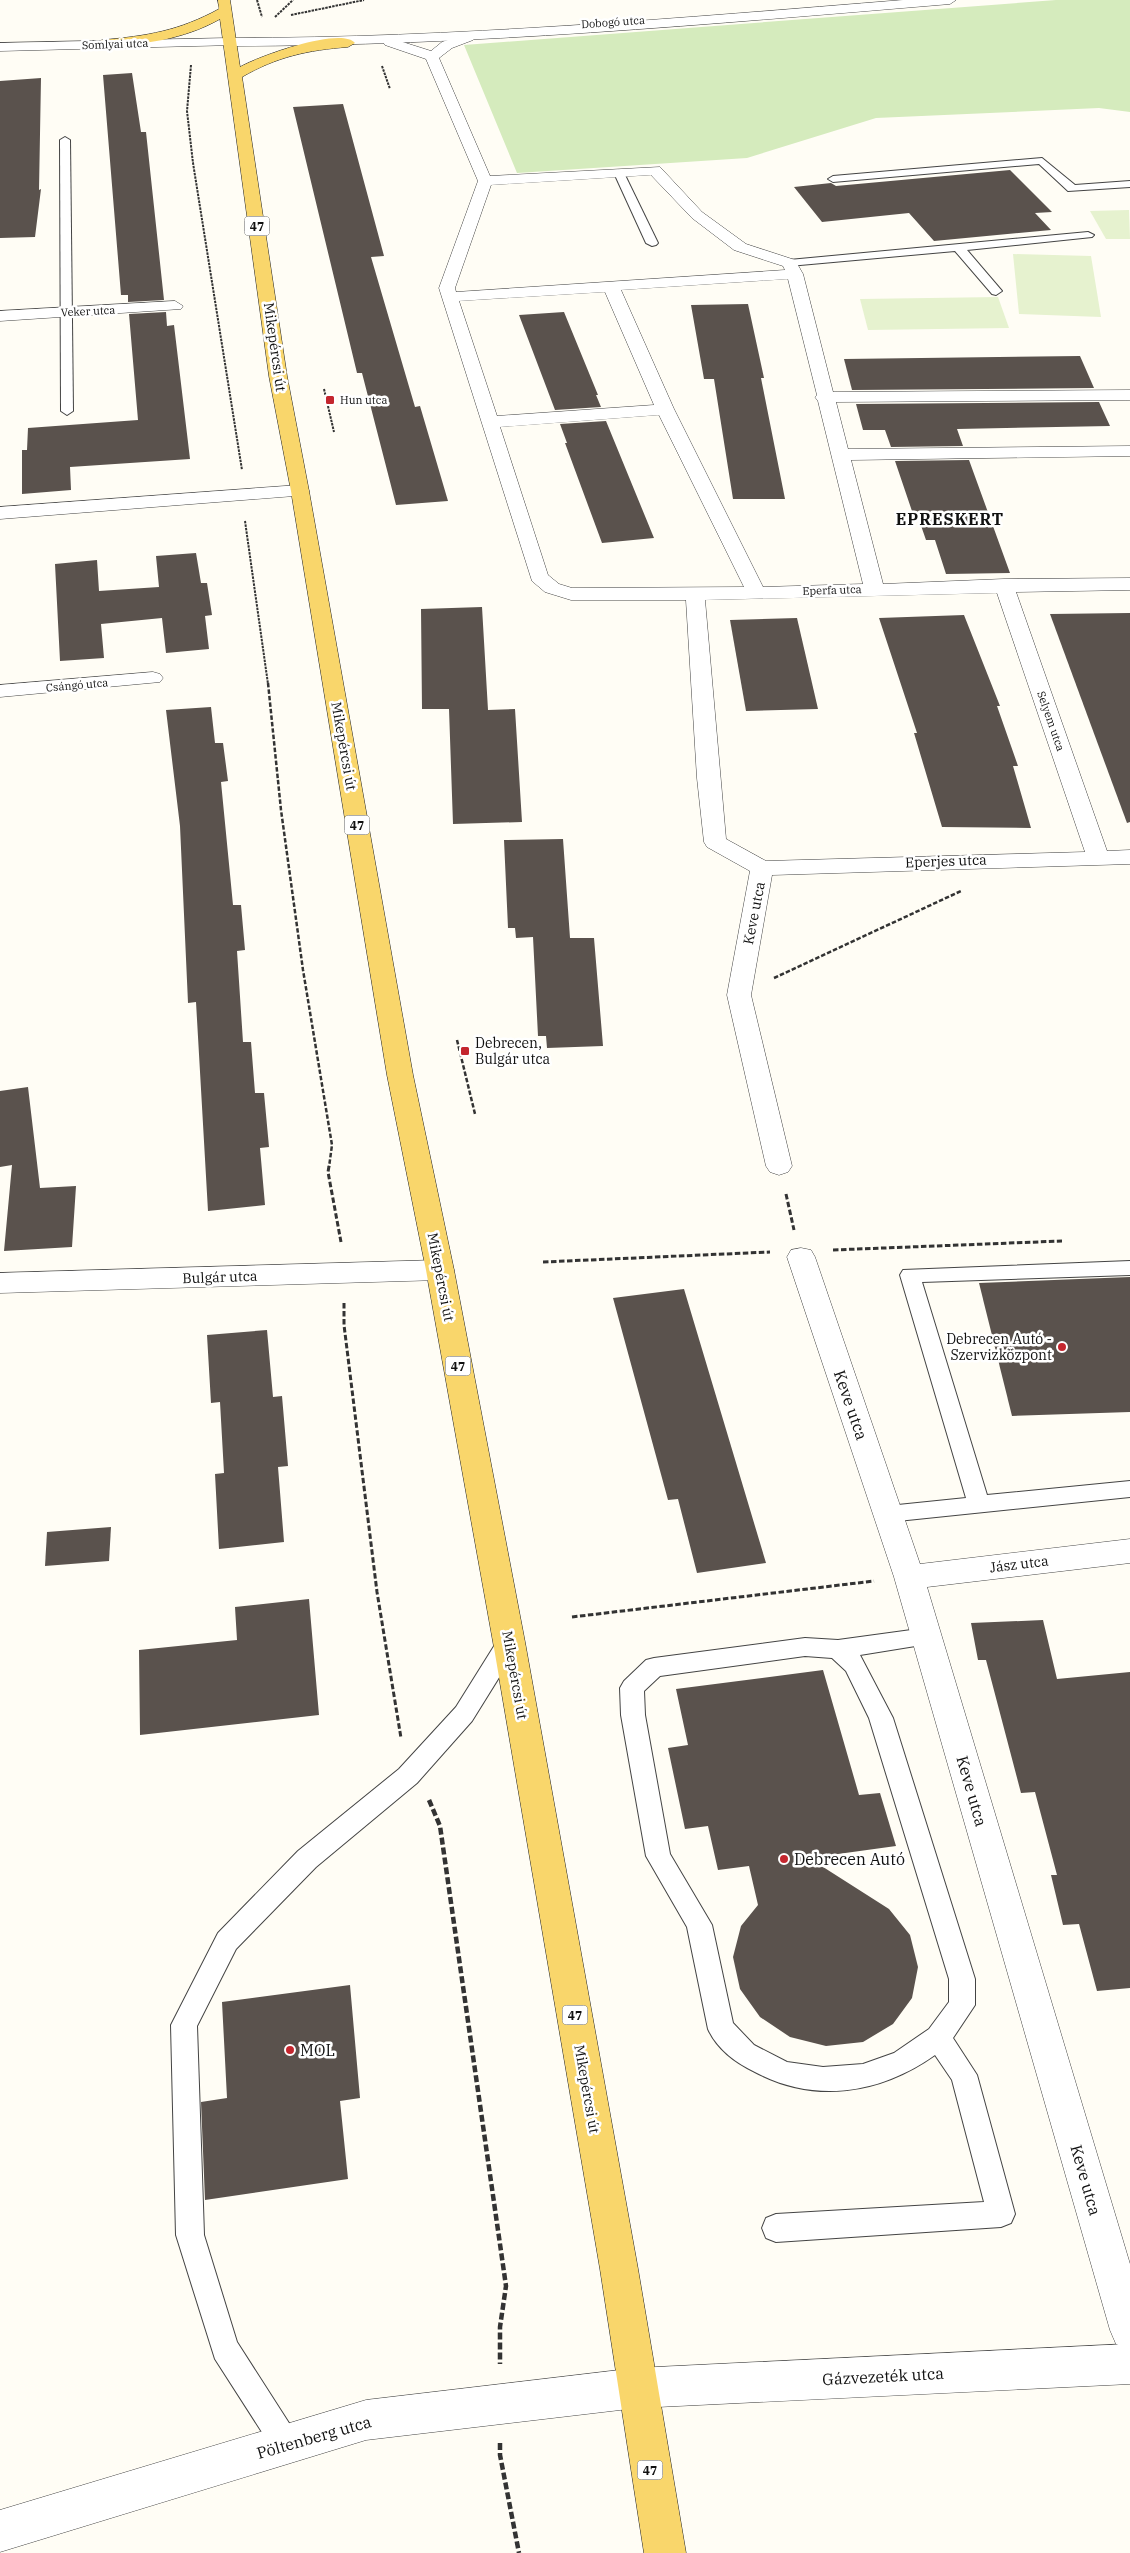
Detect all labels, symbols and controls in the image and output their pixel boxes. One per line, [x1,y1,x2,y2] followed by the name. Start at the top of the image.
[581,13,645,31] street label: Dobogó utca
[81,36,149,52] street label: Somlyai utca
[244,217,270,236] road number: 47
[260,301,290,393] street label: Mikepércsi út
[60,303,116,319] street label: Veker utca
[340,393,387,407] place label: Hun utca
[324,394,336,406] marker: Hun utca
[896,509,1004,529] district label: EPRESKERT
[802,582,862,598] street label: Eperfa utca
[45,675,109,695] street label: Csángó utca
[1034,689,1068,753] street label: Selyem utca
[327,700,361,792] street label: Mikepércsi út
[344,816,370,834] road number: 47
[905,851,987,871] street label: Eperjes utca
[739,880,769,946] street label: Keve utca
[475,1034,551,1068] place label: Debrecen, Bulgár utca
[459,1045,471,1057] marker: Debrecen, Bulgár utca
[424,1231,458,1323] street label: Mikepércsi út
[182,1267,258,1287] street label: Bulgár utca
[946,1330,1052,1364] place label: Debrecen Autó - Szervizközpont
[1056,1341,1068,1353] marker: Debrecen Autó - Szervizközpont
[446,1356,470,1375] road number: 47
[830,1367,872,1443] street label: Keve utca
[988,1551,1050,1577] street label: Jász utca
[498,1629,532,1721] street label: Mikepércsi út
[952,1753,992,1829] street label: Keve utca
[794,1849,905,1869] place label: Debrecen Autó
[778,1853,790,1865] marker: Debrecen Autó
[562,2006,588,2024] road number: 47
[300,2040,335,2060] place label: MOL
[570,2043,604,2135] street label: Mikepércsi út
[284,2044,296,2056] marker: MOL
[1066,2142,1106,2218] street label: Keve utca
[822,2363,945,2389] street label: Gázvezeték utca
[254,2411,374,2463] street label: Pöltenberg utca
[638,2460,662,2480] road number: 47

